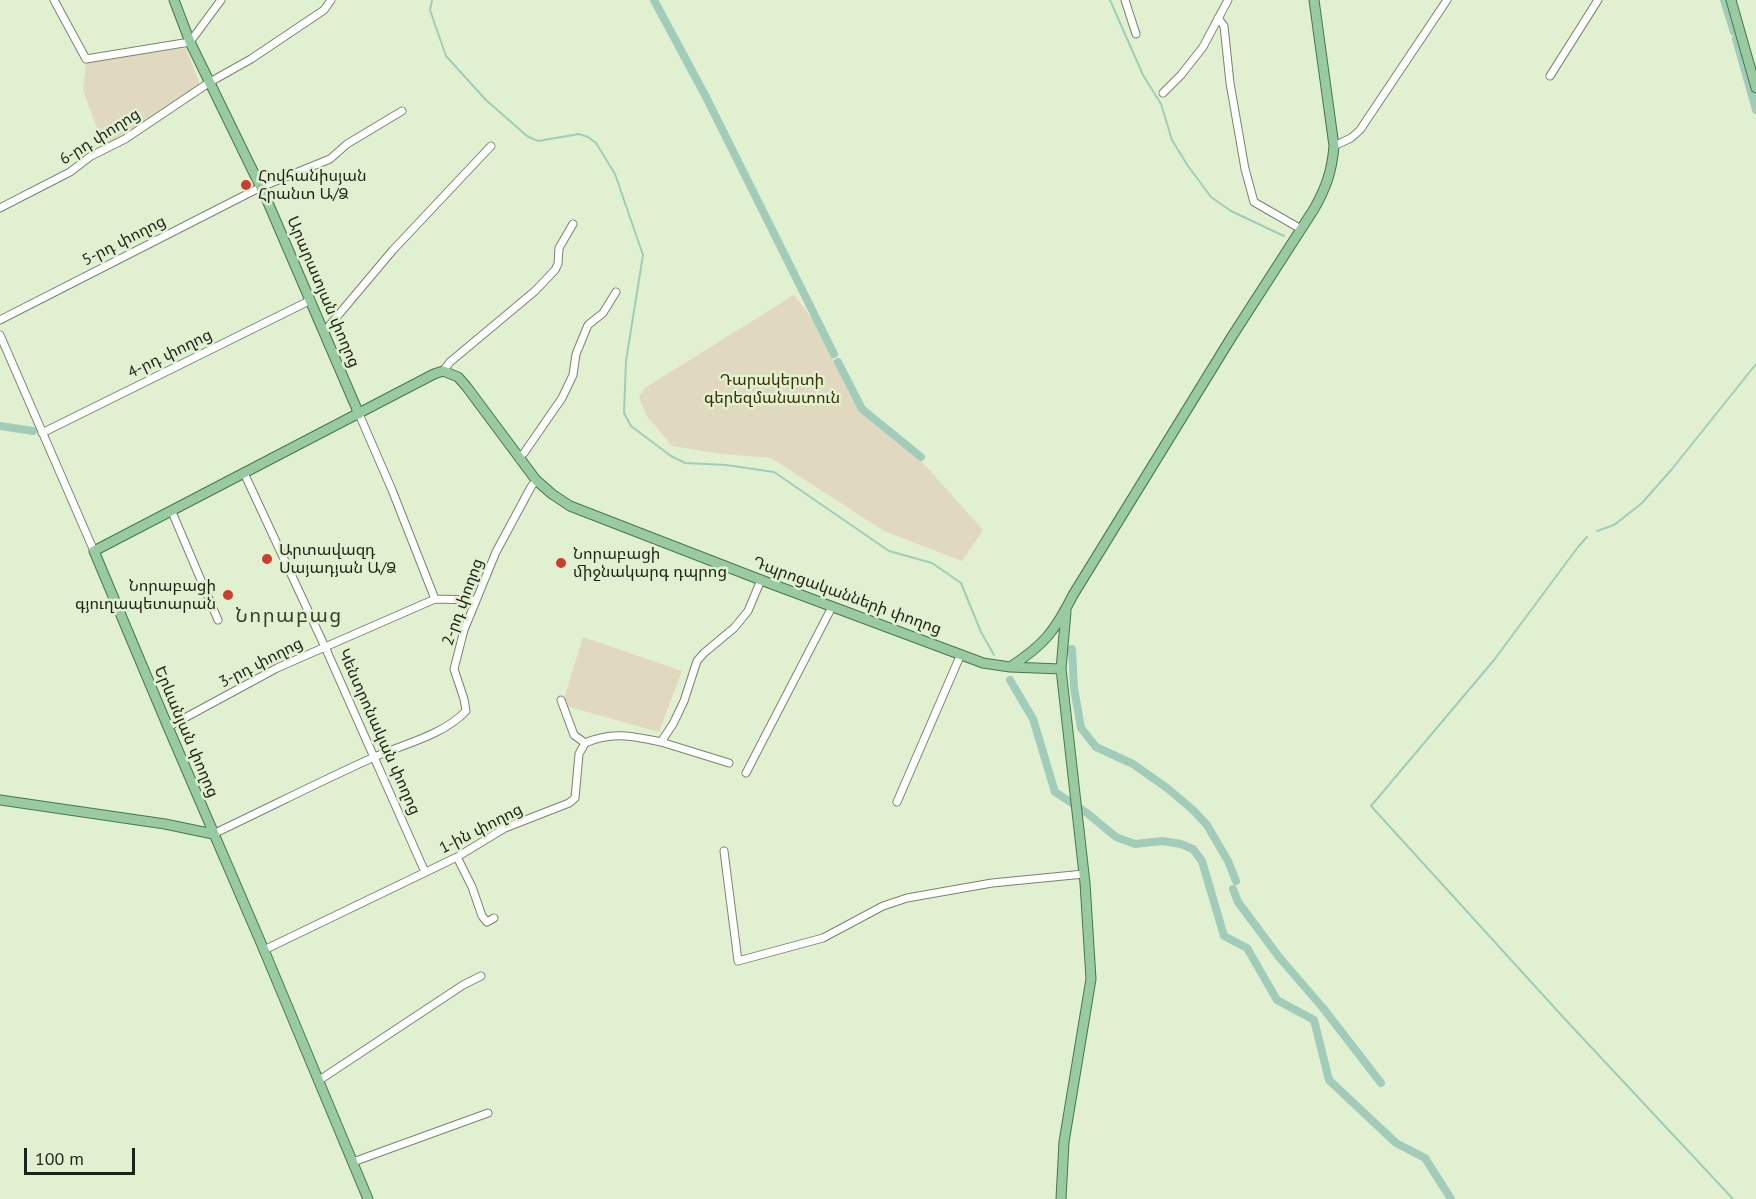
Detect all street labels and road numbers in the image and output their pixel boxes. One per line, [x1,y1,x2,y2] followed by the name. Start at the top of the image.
[56,105,144,169] street label: 6-րդ փողոց
[79,212,169,270] street label: 5-րդ փողոց
[282,214,364,370] street label: Արարատյան փողոց
[125,325,215,383] street label: 4-րդ փողոց
[750,553,944,639] street label: Դպրոցականների փողոց
[438,556,488,648] street label: 2-րդ փողոց
[216,634,306,692] street label: 3-րդ փողոց
[334,646,424,818] street label: Կենտրոնական փողոց
[150,664,222,800] street label: Երևանյան փողոց
[436,800,526,858] street label: 1-ին փողոց

